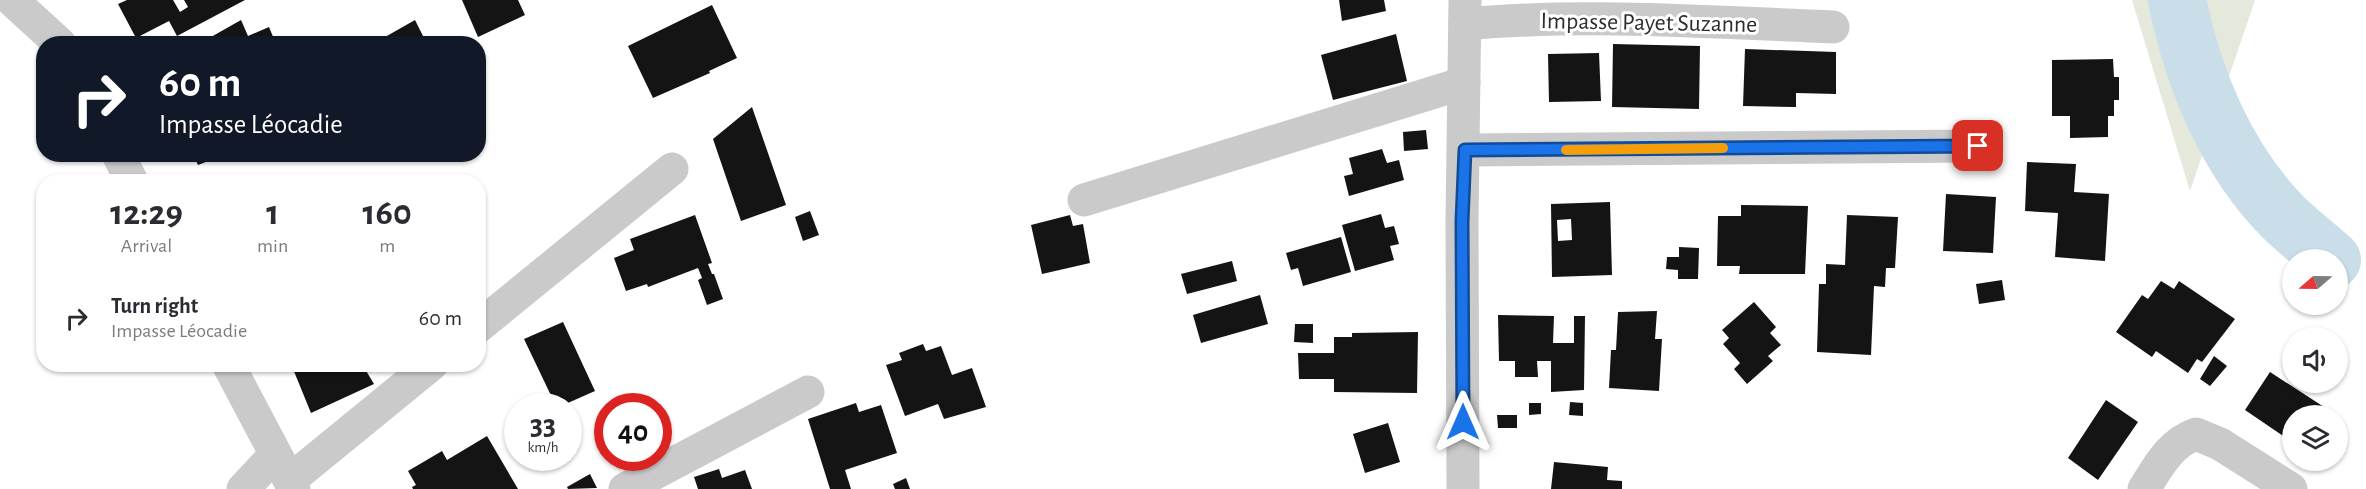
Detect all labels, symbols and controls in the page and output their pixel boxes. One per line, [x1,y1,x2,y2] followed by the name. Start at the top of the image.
[1540,9,1757,37] street label: Impasse Payet Suzanne
[60,60,138,138] icon: right
[159,62,241,104] text: 60 m
[159,111,343,138] text: Impasse Léocadie
[1952,120,2003,171] pin
[1961,129,1994,162] icon: arrive
[110,195,183,231] text: 12:29
[266,195,279,231] text: 1
[363,195,412,231] text: 160
[121,236,172,256] text: Arrival
[257,236,288,256] text: min
[379,236,395,256] text: m
[2282,249,2348,315] north arrow
[2282,249,2348,471] map controls
[111,295,198,317] text: Turn right
[60,302,93,335] icon: right
[419,307,462,329] text: 60 m
[111,321,247,341] text: Impasse Léocadie
[2282,327,2348,393] button: sound
[1431,390,1495,454] position arrow
[594,393,672,471] speed limit sign: 40
[2282,405,2348,471] button: layers
[530,410,556,440] text: 33
[528,440,558,455] text: km/h

